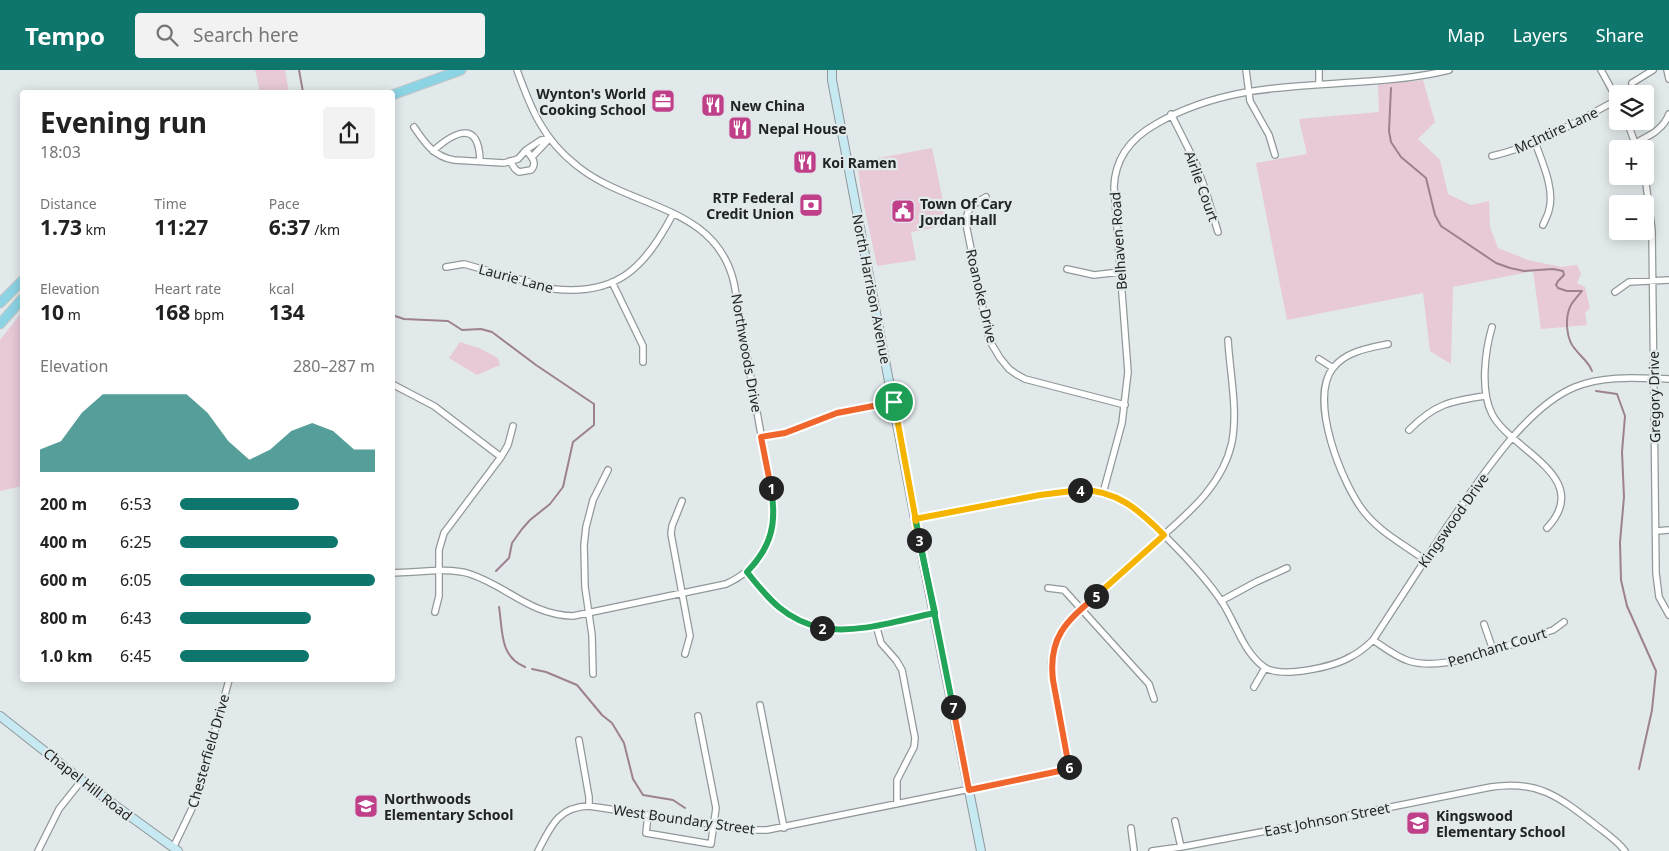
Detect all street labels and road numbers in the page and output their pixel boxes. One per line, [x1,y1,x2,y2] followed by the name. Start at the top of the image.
[1511,102,1601,158] street label: McIntire Lane
[1180,148,1224,224] street label: Airlie Court
[1105,191,1131,291] street label: Belhaven Road
[848,212,896,366] street label: North Harrison Avenue
[962,247,1002,345] street label: Roanoke Drive
[477,259,556,297] street label: Laurie Lane
[727,292,767,414] street label: Northwoods Drive
[1644,351,1664,443] street label: Gregory Drive
[1413,469,1493,571] street label: Kingswood Drive
[1445,623,1549,671] street label: Penchant Court
[183,692,233,810] street label: Chesterfield Drive
[40,743,136,825] street label: Chapel Hill Road
[1263,798,1391,840] street label: East Johnson Street
[612,800,756,838] street label: West Boundary Street

